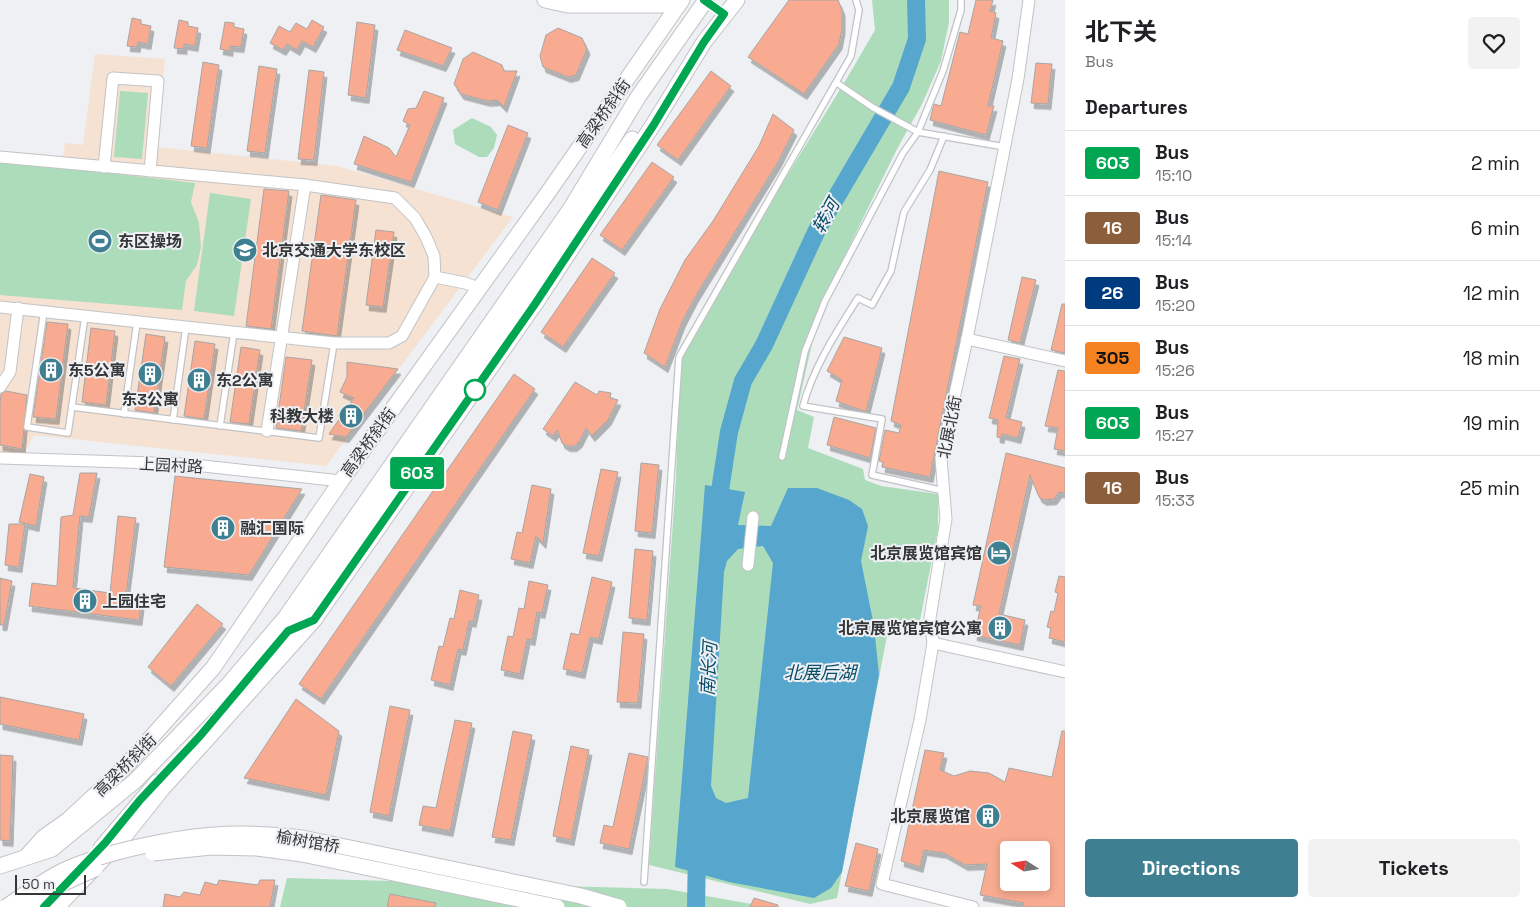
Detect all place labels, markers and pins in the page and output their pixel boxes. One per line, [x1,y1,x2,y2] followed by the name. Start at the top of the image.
[87,228,113,254] sports icon: 东区操场
[118,231,182,252] place label: 东区操场
[232,237,258,263] school or university icon: 北京交通大学东校区
[262,240,406,261] place label: 北京交通大学东校区
[38,357,64,383] building icon: 东5公寓
[68,360,126,381] place label: 东5公寓
[137,361,163,387] building icon: 东3公寓
[186,367,212,393] building icon: 东2公寓
[216,370,274,391] place label: 东2公寓
[464,379,486,401] unlabelled marker
[121,389,179,410] place label: 东3公寓
[338,403,364,429] building icon: 科教大楼
[270,406,334,427] place label: 科教大楼
[210,515,236,541] building icon: 融汇国际
[240,518,304,539] place label: 融汇国际
[986,540,1012,566] hotel icon: 北京展览馆宾馆
[870,543,982,564] place label: 北京展览馆宾馆
[72,588,98,614] building icon: 上园住宅
[102,591,166,612] place label: 上园住宅
[987,615,1013,641] building icon: 北京展览馆宾馆公寓
[838,618,982,639] place label: 北京展览馆宾馆公寓
[975,803,1001,829] building icon: 北京展览馆
[890,806,970,827] place label: 北京展览馆

